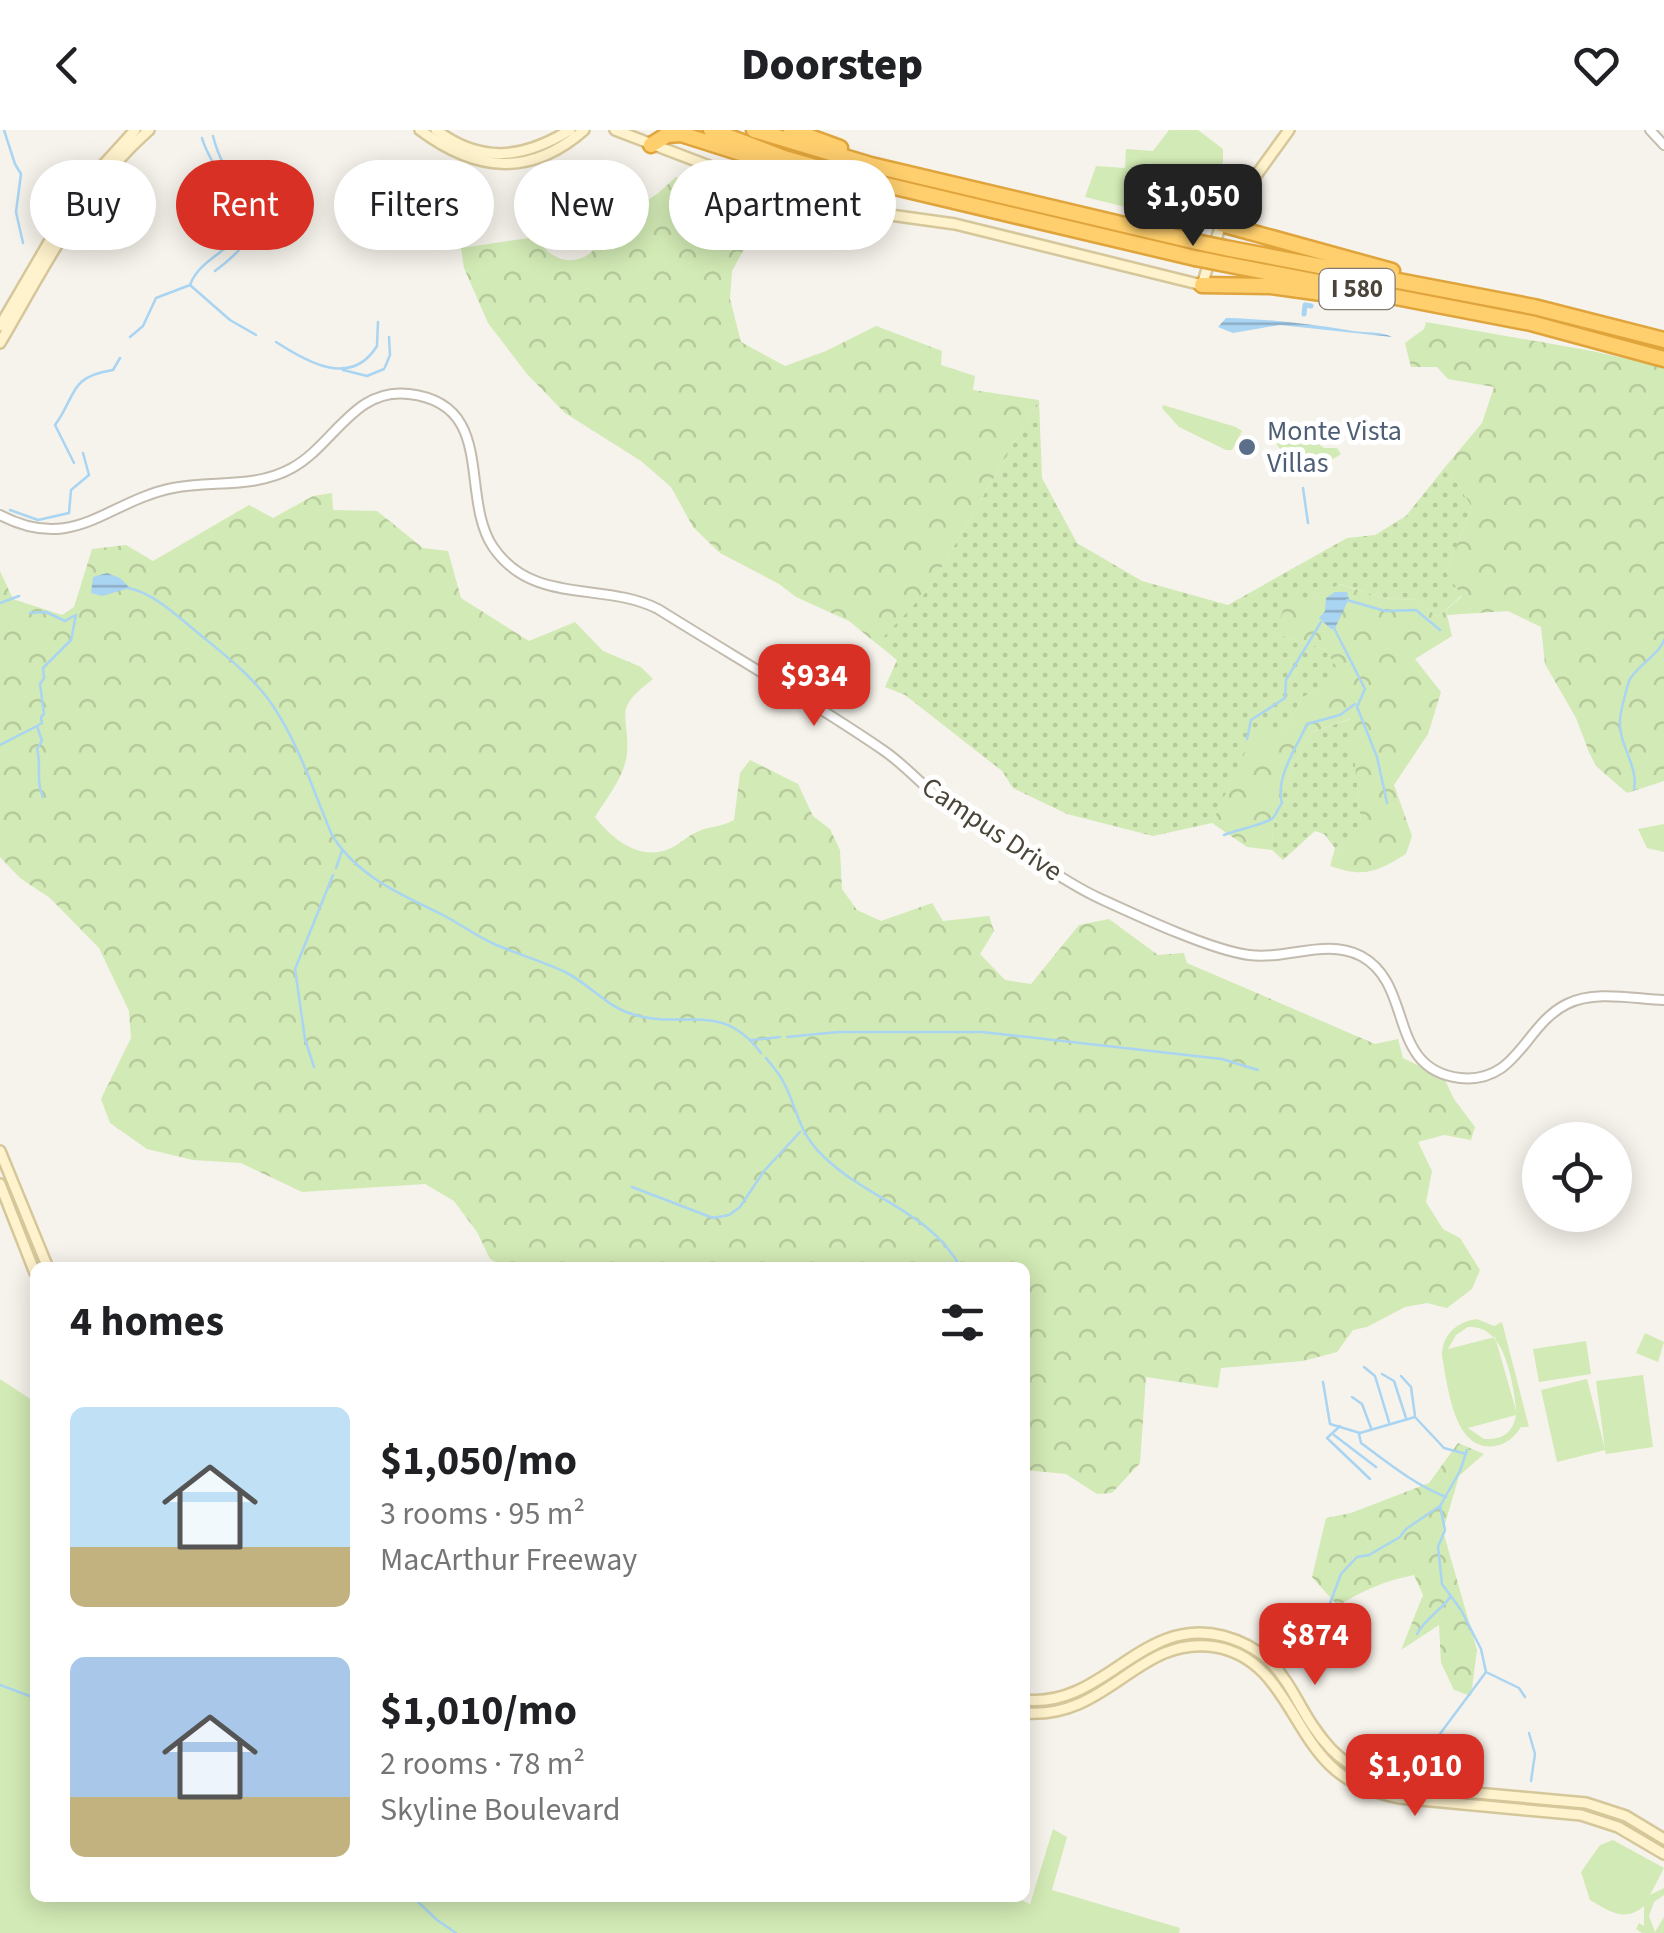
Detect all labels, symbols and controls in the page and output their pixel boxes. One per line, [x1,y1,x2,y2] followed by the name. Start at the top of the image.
[741,33,923,97] text: Doorstep
[40,38,95,93] icon: back
[1569,38,1624,93] icon: heart
[30,160,156,250] chip: Buy
[176,160,314,250] chip: Rent
[334,160,494,250] chip: Filters
[514,160,649,250] chip: New
[669,160,896,250] chip: Apartment
[1112,164,1274,249] pin: $1,050
[1146,173,1240,219] text: $1,050
[1320,269,1394,309] road number: I 580
[1267,411,1402,483] place label: Monte Vista Villas
[1236,436,1258,458] marker: Monte Vista Villas
[755,644,873,729] pin: $934
[780,653,848,699] text: $934
[914,767,1070,891] street label: Campus Drive
[1522,1122,1632,1232] map controls
[1522,1122,1632,1232] button: locate
[70,1292,224,1352] text: 4 homes
[935,1295,990,1350] icon: filters
[380,1431,577,1491] text: $1,050/mo
[150,1447,270,1567] icon: home
[380,1491,585,1537] text: 3 rooms · 95 m²
[380,1537,637,1583] text: MacArthur Freeway
[1256,1603,1374,1688] pin: $874
[1281,1612,1349,1658] text: $874
[380,1681,577,1741] text: $1,010/mo
[150,1697,270,1817] icon: home
[1334,1734,1496,1819] pin: $1,010
[380,1741,585,1787] text: 2 rooms · 78 m²
[1368,1743,1462,1789] text: $1,010
[380,1787,620,1833] text: Skyline Boulevard

